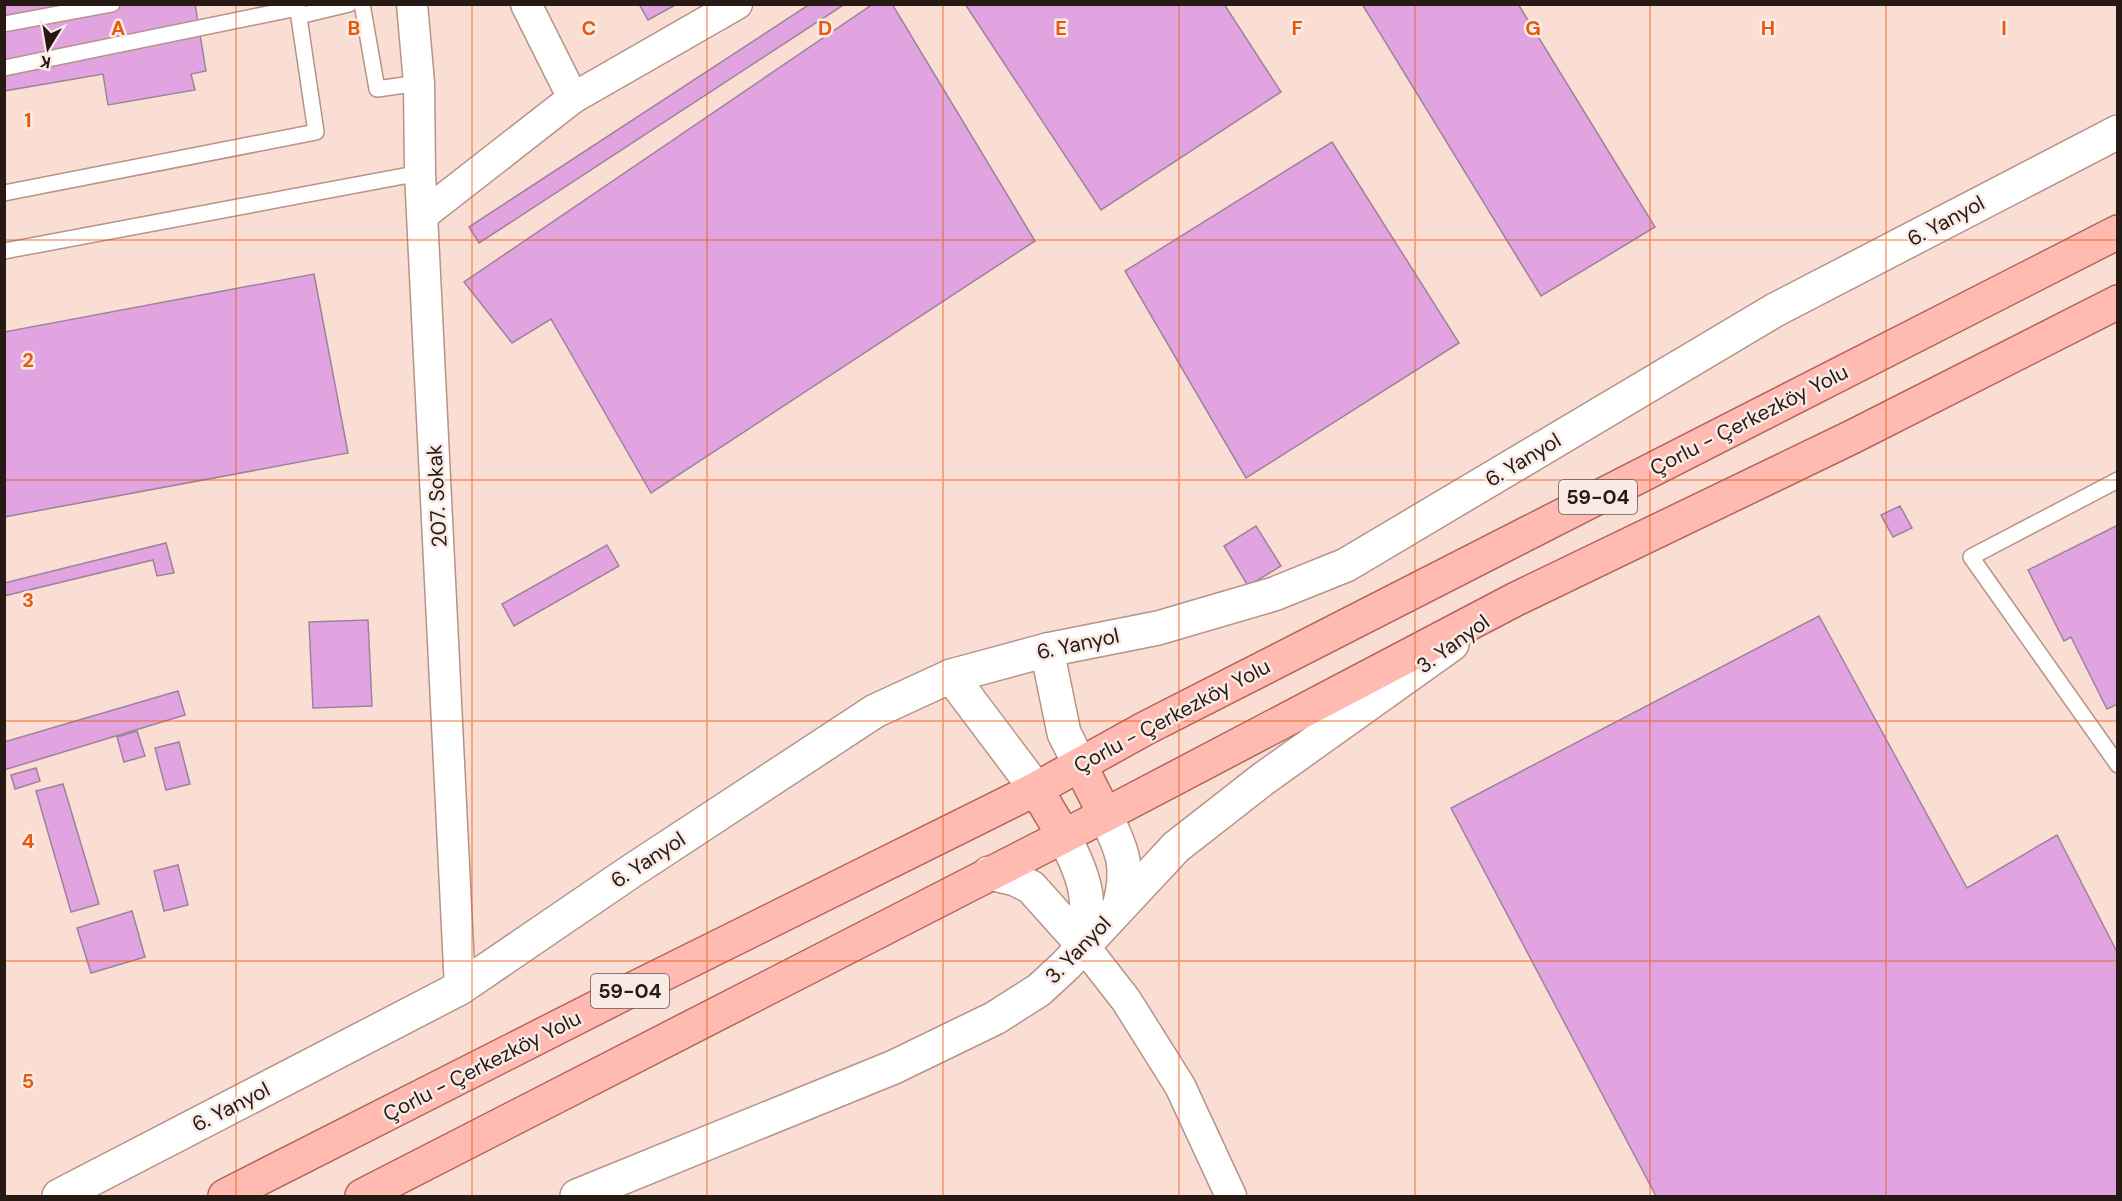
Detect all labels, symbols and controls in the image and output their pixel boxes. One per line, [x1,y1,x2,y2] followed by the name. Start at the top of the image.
[111,15,125,41] text: A
[348,15,360,41] text: B
[582,15,596,41] text: C
[818,15,832,41] text: D
[1055,15,1067,41] text: E
[1291,15,1303,41] text: F
[1525,15,1541,41] text: G
[1761,15,1775,41] text: H
[2001,15,2007,41] text: I
[18,18,78,78] north arrow
[38,51,52,74] text: K
[24,107,32,133] text: 1
[1902,189,1990,253] street label: 6. Yanyol
[22,347,34,373] text: 2
[1645,358,1853,482] street label: Çorlu - Çerkezköy Yolu
[1480,426,1566,494] street label: 6. Yanyol
[420,444,454,548] street label: 207. Sokak
[1559,480,1637,514] road number: 59-04
[22,587,34,613] text: 3
[1411,608,1495,680] street label: 3. Yanyol
[1034,622,1122,666] street label: 6. Yanyol
[1069,652,1275,780] street label: Çorlu - Çerkezköy Yolu
[605,825,691,895] street label: 6. Yanyol
[22,828,35,854] text: 4
[1039,910,1117,990] street label: 3. Yanyol
[591,974,669,1008] road number: 59-04
[378,1004,586,1128] street label: Çorlu - Çerkezköy Yolu
[22,1068,34,1094] text: 5
[187,1076,275,1138] street label: 6. Yanyol

